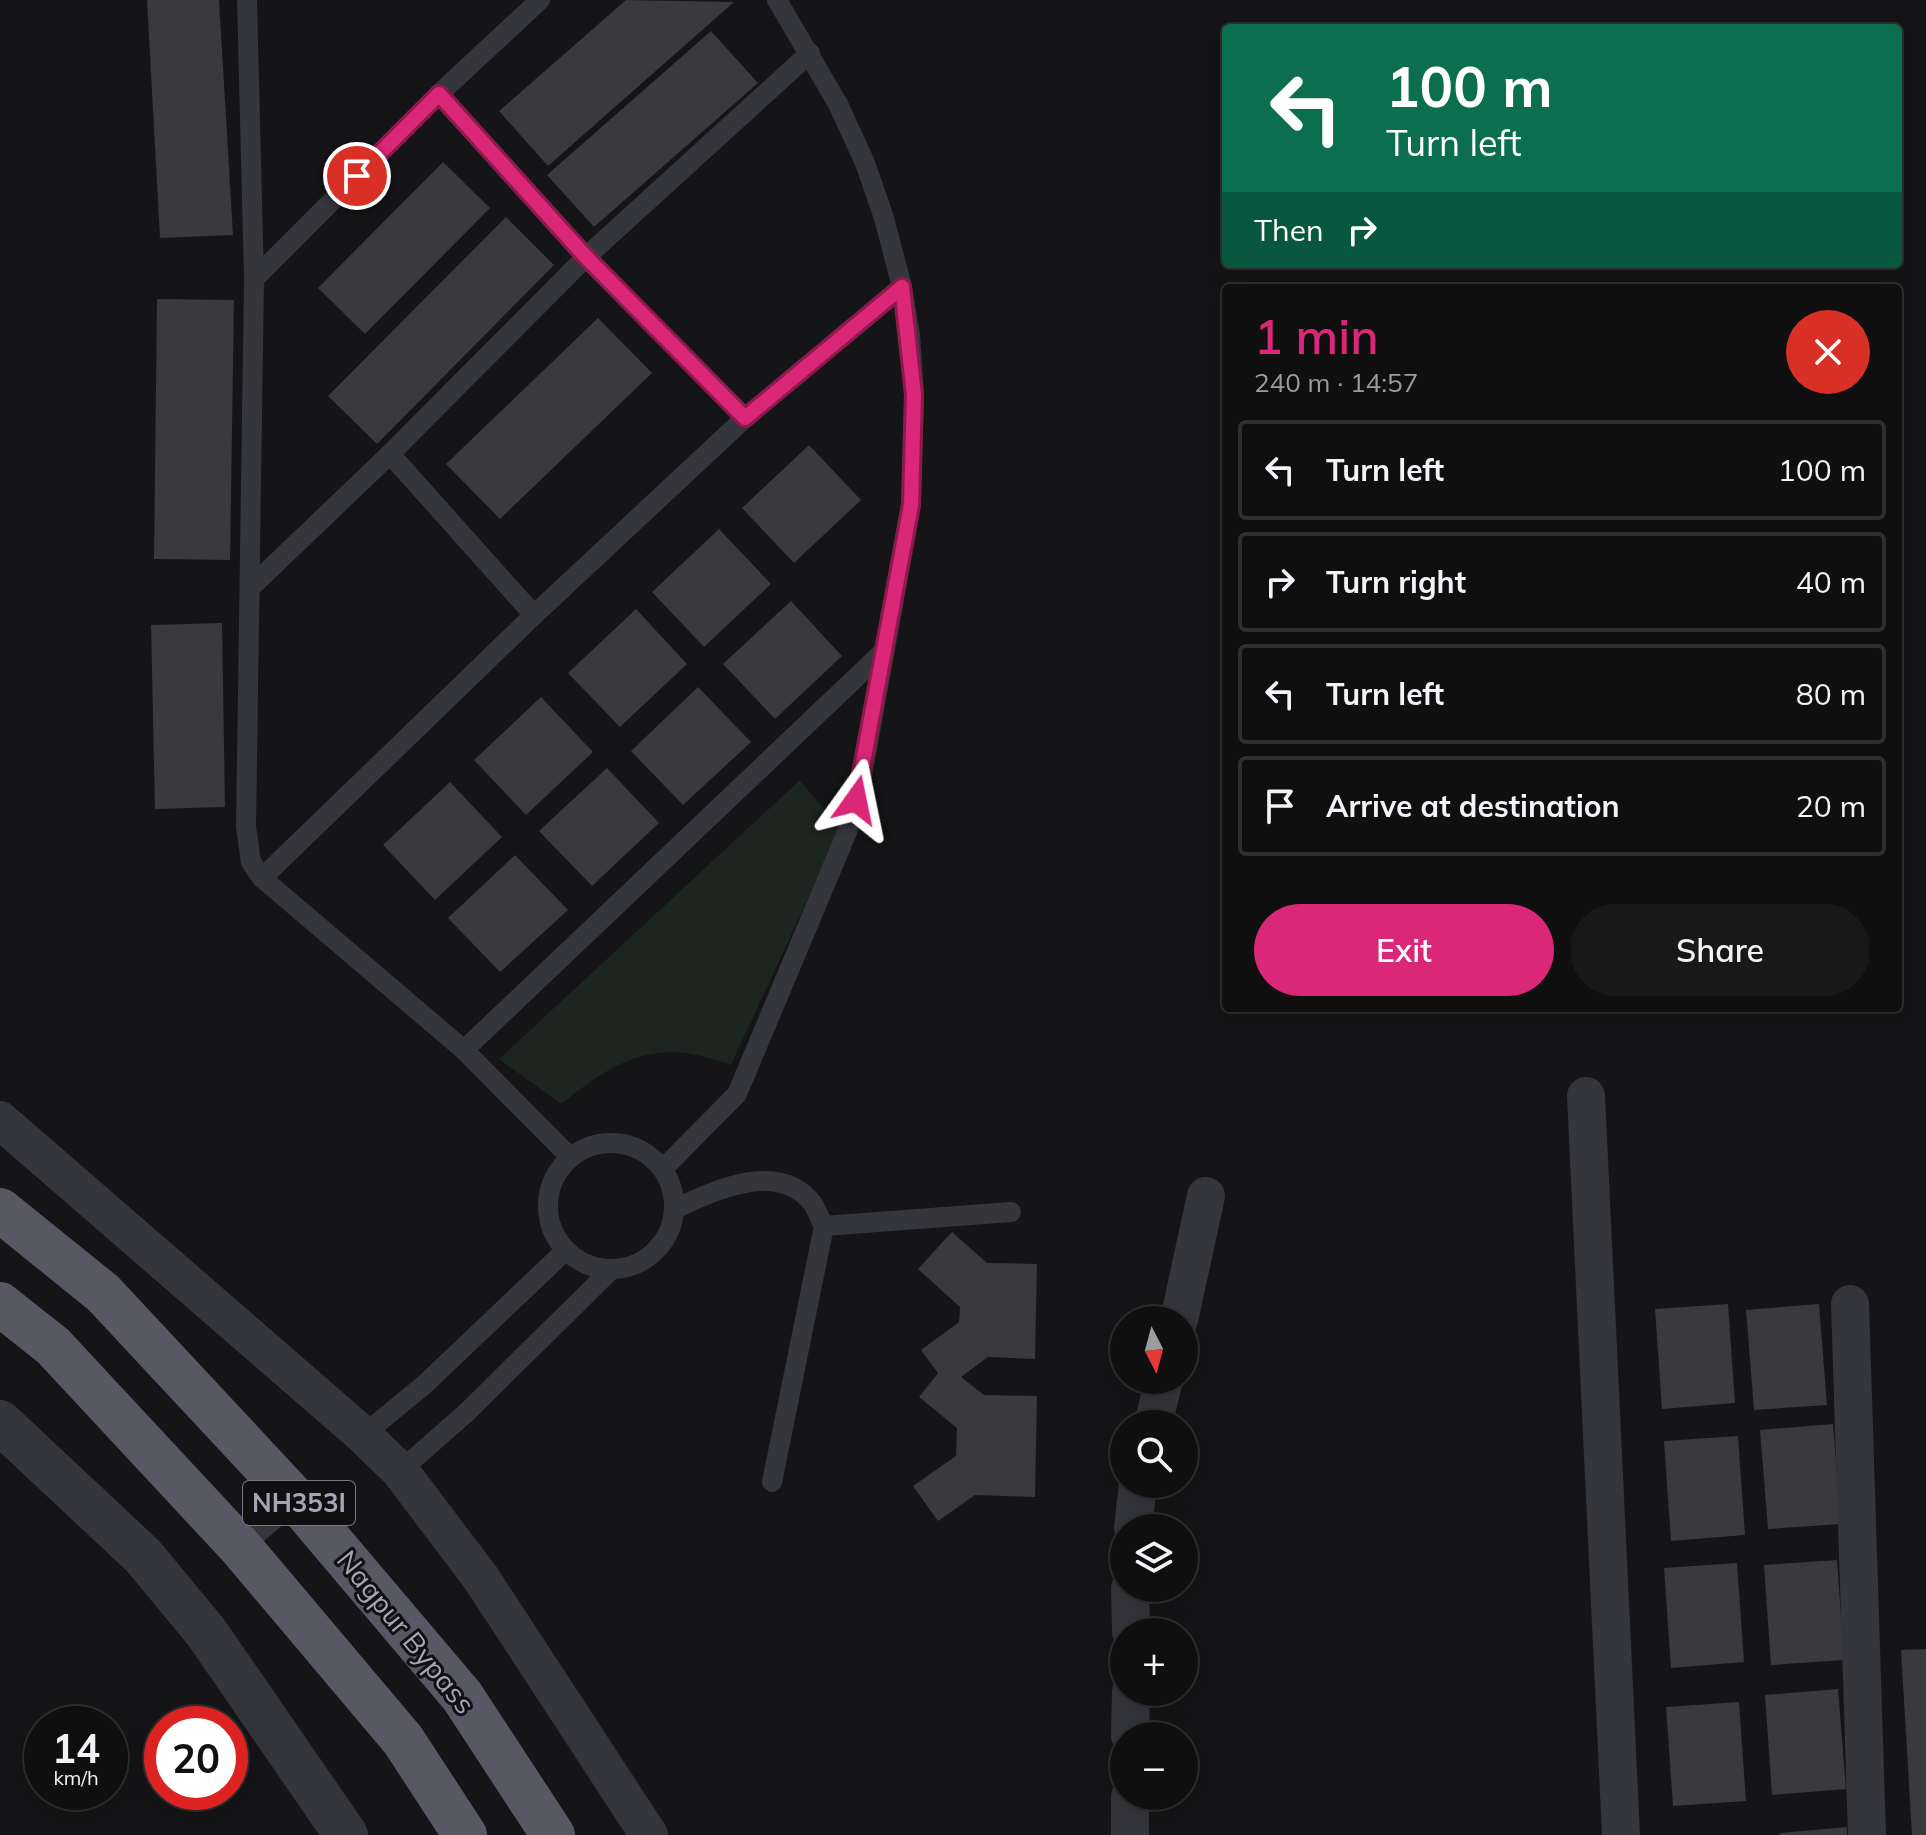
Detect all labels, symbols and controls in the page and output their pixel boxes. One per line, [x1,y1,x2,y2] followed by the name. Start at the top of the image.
[1386,51,1553,121] text: 100 m
[1254,56,1358,160] icon: left
[1386,120,1522,165] text: Turn left
[323,142,391,210] pin
[335,154,379,198] icon: arrive
[1340,208,1384,252] icon: right
[1254,211,1324,249] text: Then
[1254,306,1379,366] text: 1 min
[1786,310,1870,394] button: close
[1254,366,1418,399] text: 240 m · 14:57
[1258,448,1302,492] icon: left
[1326,451,1444,489] text: Turn left
[1778,451,1866,489] text: 100 m
[1258,560,1302,604] icon: right
[1326,563,1466,601] text: Turn right
[1796,563,1866,601] text: 40 m
[1258,672,1302,716] icon: left
[1326,675,1444,713] text: Turn left
[1796,675,1866,713] text: 80 m
[814,758,898,842] position arrow
[1258,784,1302,828] icon: arrive
[1326,787,1620,825] text: Arrive at destination
[1796,787,1866,825] text: 20 m
[1254,904,1554,996] button: Exit
[1570,904,1870,996] button: Share
[1110,1306,1198,1394] north arrow
[1110,1306,1198,1810] map controls
[1110,1410,1198,1498] button: search
[243,1481,355,1525] road number: NH353I
[1110,1514,1198,1602] button: layers
[330,1543,483,1721] street label: Nagpur Bypass
[1110,1618,1198,1706] button: +
[144,1706,248,1810] speed limit sign: 20
[1110,1722,1198,1810] button: −
[52,1723,100,1773] text: 14
[53,1765,99,1790] text: km/h

